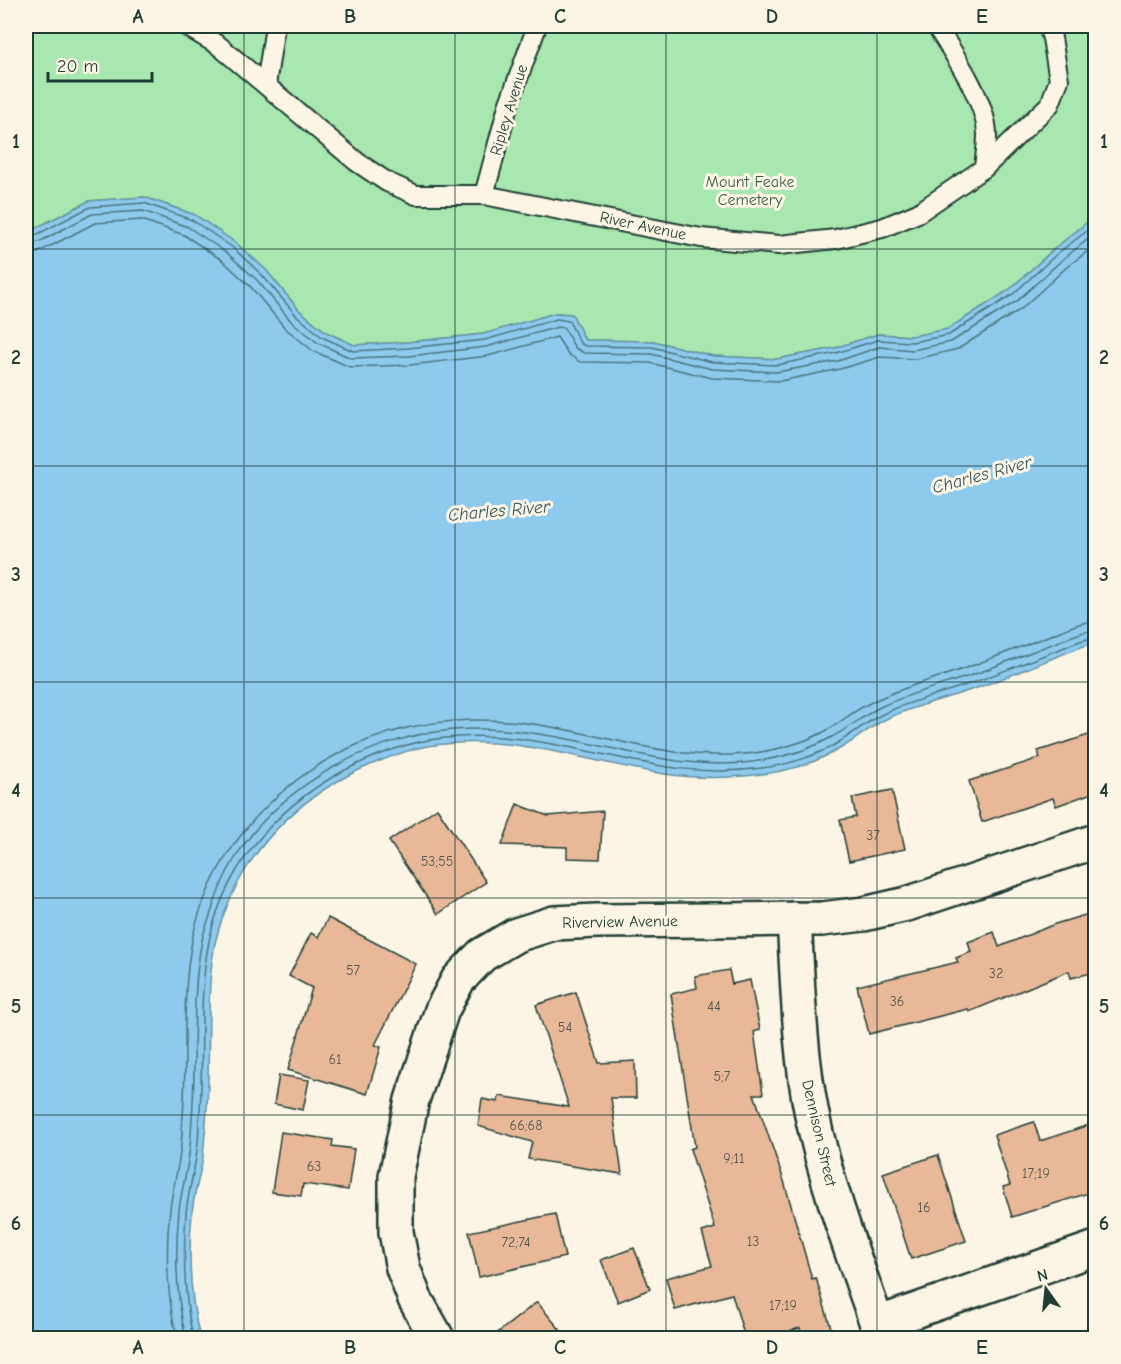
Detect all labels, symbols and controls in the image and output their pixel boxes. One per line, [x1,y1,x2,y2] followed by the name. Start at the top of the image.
[132,5,144,28] text: A
[344,5,356,28] text: B
[554,5,566,28] text: C
[766,5,778,28] text: D
[976,5,988,28] text: E
[48,45,152,83] scale bar
[57,56,98,77] text: 20 m
[487,62,531,158] street label: Ripley Avenue
[12,130,20,153] text: 1
[1100,130,1108,153] text: 1
[706,173,794,209] park label: Mount Feake Cemetery
[598,208,688,244] street label: River Avenue
[11,346,21,369] text: 2
[1099,346,1109,369] text: 2
[930,451,1035,498] water label: Charles River
[447,496,552,526] water label: Charles River
[11,563,21,586] text: 3
[1099,563,1109,586] text: 3
[11,779,21,802] text: 4
[1099,779,1109,802] text: 4
[866,827,880,844] house number: 37
[421,853,453,870] house number: 53;55
[562,912,678,932] street label: Riverview Avenue
[346,962,360,979] house number: 57
[989,965,1003,982] house number: 32
[890,993,904,1010] house number: 36
[11,995,21,1018] text: 5
[1099,995,1109,1018] text: 5
[707,998,721,1015] house number: 44
[558,1019,572,1036] house number: 54
[328,1051,342,1068] house number: 61
[714,1068,731,1085] house number: 5;7
[798,1078,840,1188] street label: Dennison Street
[510,1117,542,1134] house number: 66;68
[723,1150,745,1167] house number: 9;11
[307,1158,321,1175] house number: 63
[1022,1165,1050,1182] house number: 17;19
[917,1199,931,1216] house number: 16
[11,1212,21,1235] text: 6
[1099,1212,1109,1235] text: 6
[747,1233,759,1250] house number: 13
[501,1234,531,1251] house number: 72;74
[1016,1259,1076,1319] north arrow
[1035,1265,1050,1286] text: N
[769,1297,797,1314] house number: 17;19
[132,1336,144,1359] text: A
[344,1336,356,1359] text: B
[554,1336,566,1359] text: C
[766,1336,778,1359] text: D
[976,1336,988,1359] text: E

